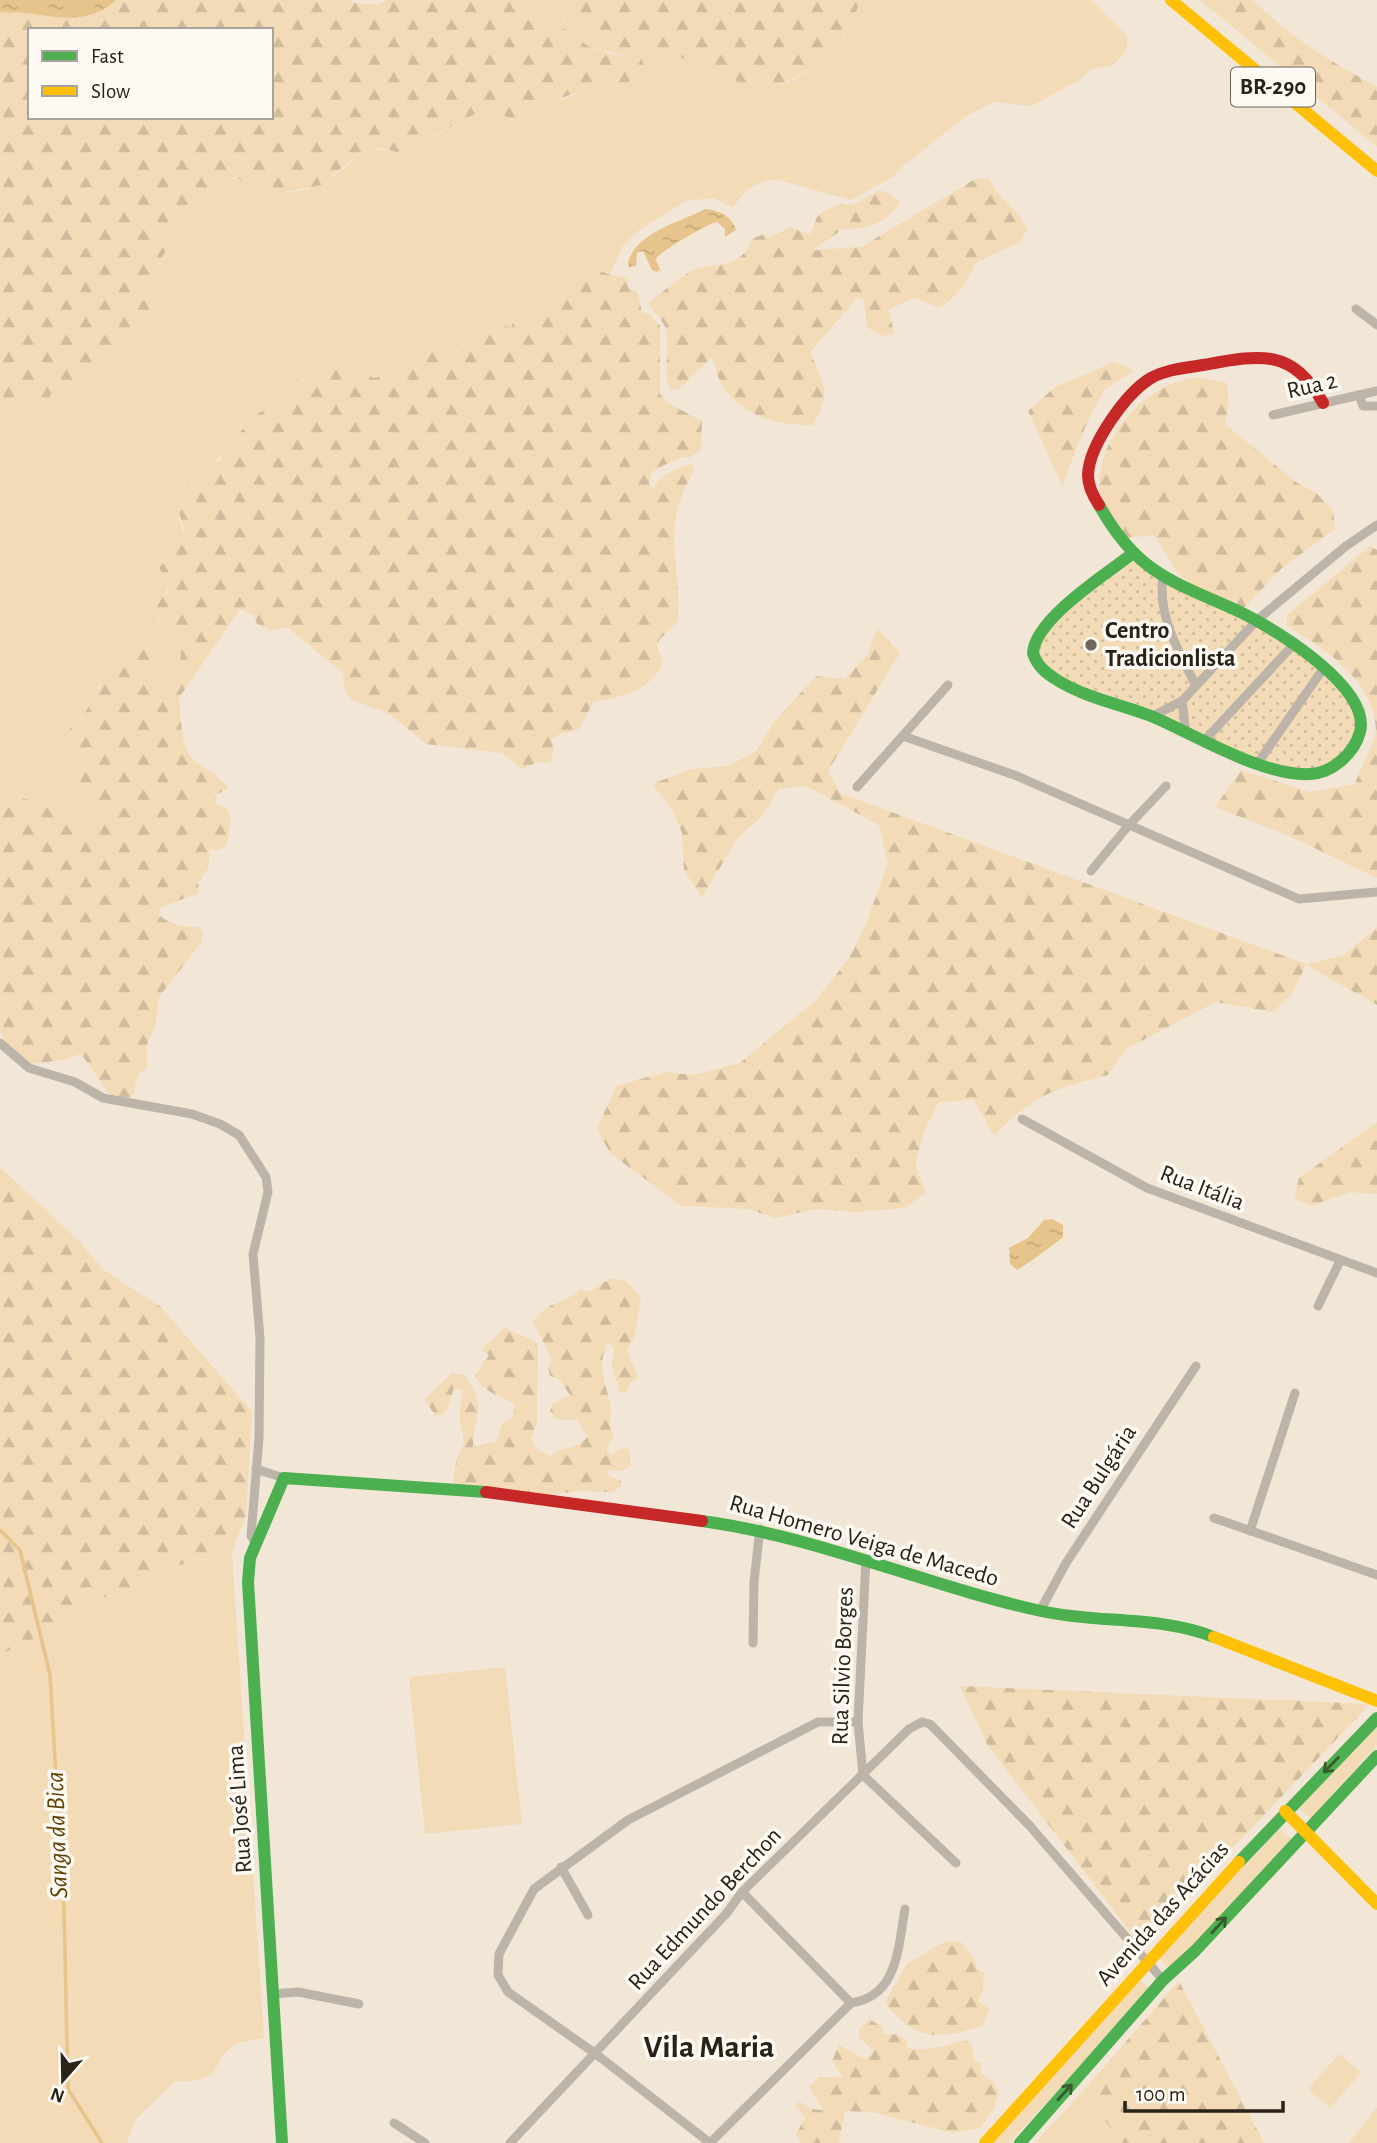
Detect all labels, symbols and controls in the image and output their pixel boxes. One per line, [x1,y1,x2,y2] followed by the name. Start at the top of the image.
[28,28,273,119] legend
[91,46,124,67] text: Fast
[1231,68,1315,106] road number: BR-290
[91,81,130,102] text: Slow
[1284,369,1340,403] street label: Rua 2
[1105,619,1236,671] place label: Centro Tradicionlista
[1083,637,1099,653] marker: Centro Tradicionlista
[1157,1161,1247,1215] street label: Rua Itália
[1057,1421,1141,1533] street label: Rua Bulgária
[727,1491,1001,1591] street label: Rua Homero Veiga de Macedo
[828,1586,858,1746] street label: Rua Silvio Borges
[224,1744,256,1874] street label: Rua José Lima
[1323,1756,1340,1773] one-way arrow
[42,1771,72,1899] water label: Sanga da Bica
[624,1823,786,1995] street label: Rua Edmundo Berchon
[1092,1837,1234,1991] street label: Avenida das Acácias
[1211,1917,1228,1934] one-way arrow
[643,2031,775,2063] district label: Vila Maria
[28,2045,98,2115] north arrow
[1125,2070,1282,2114] scale bar
[48,2083,67,2106] text: N
[1057,2083,1073,2101] one-way arrow
[1136,2084,1186,2105] text: 100 m

